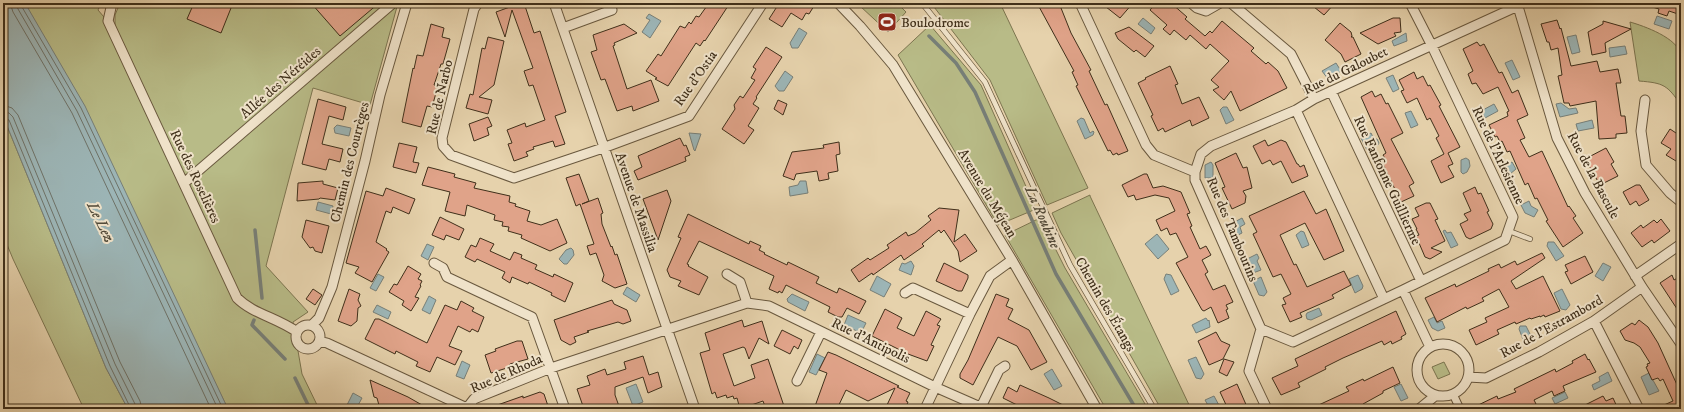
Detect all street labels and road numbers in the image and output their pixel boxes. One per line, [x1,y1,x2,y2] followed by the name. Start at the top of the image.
[236,42,325,123] street label: Allée des Néréides
[1300,42,1391,99] street label: Rue du Galoubet
[670,47,722,110] street label: Rue d'Ostia
[423,58,457,136] street label: Rue de Narbo
[326,100,374,224] street label: Chemin des Courrèges
[1467,103,1529,208] street label: Rue de l'Arlesienne
[1349,113,1425,248] street label: Rue Fanfonne Guillierme
[166,127,225,226] street label: Rue des Roselières
[1563,129,1624,222] street label: Rue de la Bascule
[953,146,1021,242] street label: Avenue du Méjean
[611,150,662,255] street label: Avenue de Massilia
[1202,174,1262,285] street label: Rue des Tambourins
[1071,254,1140,355] street label: Chemin des Étangs
[1497,291,1606,363] street label: Rue de l'Estrambord
[828,314,913,368] street label: Rue d'Antipolis
[468,350,545,398] street label: Rue de Rhoda

